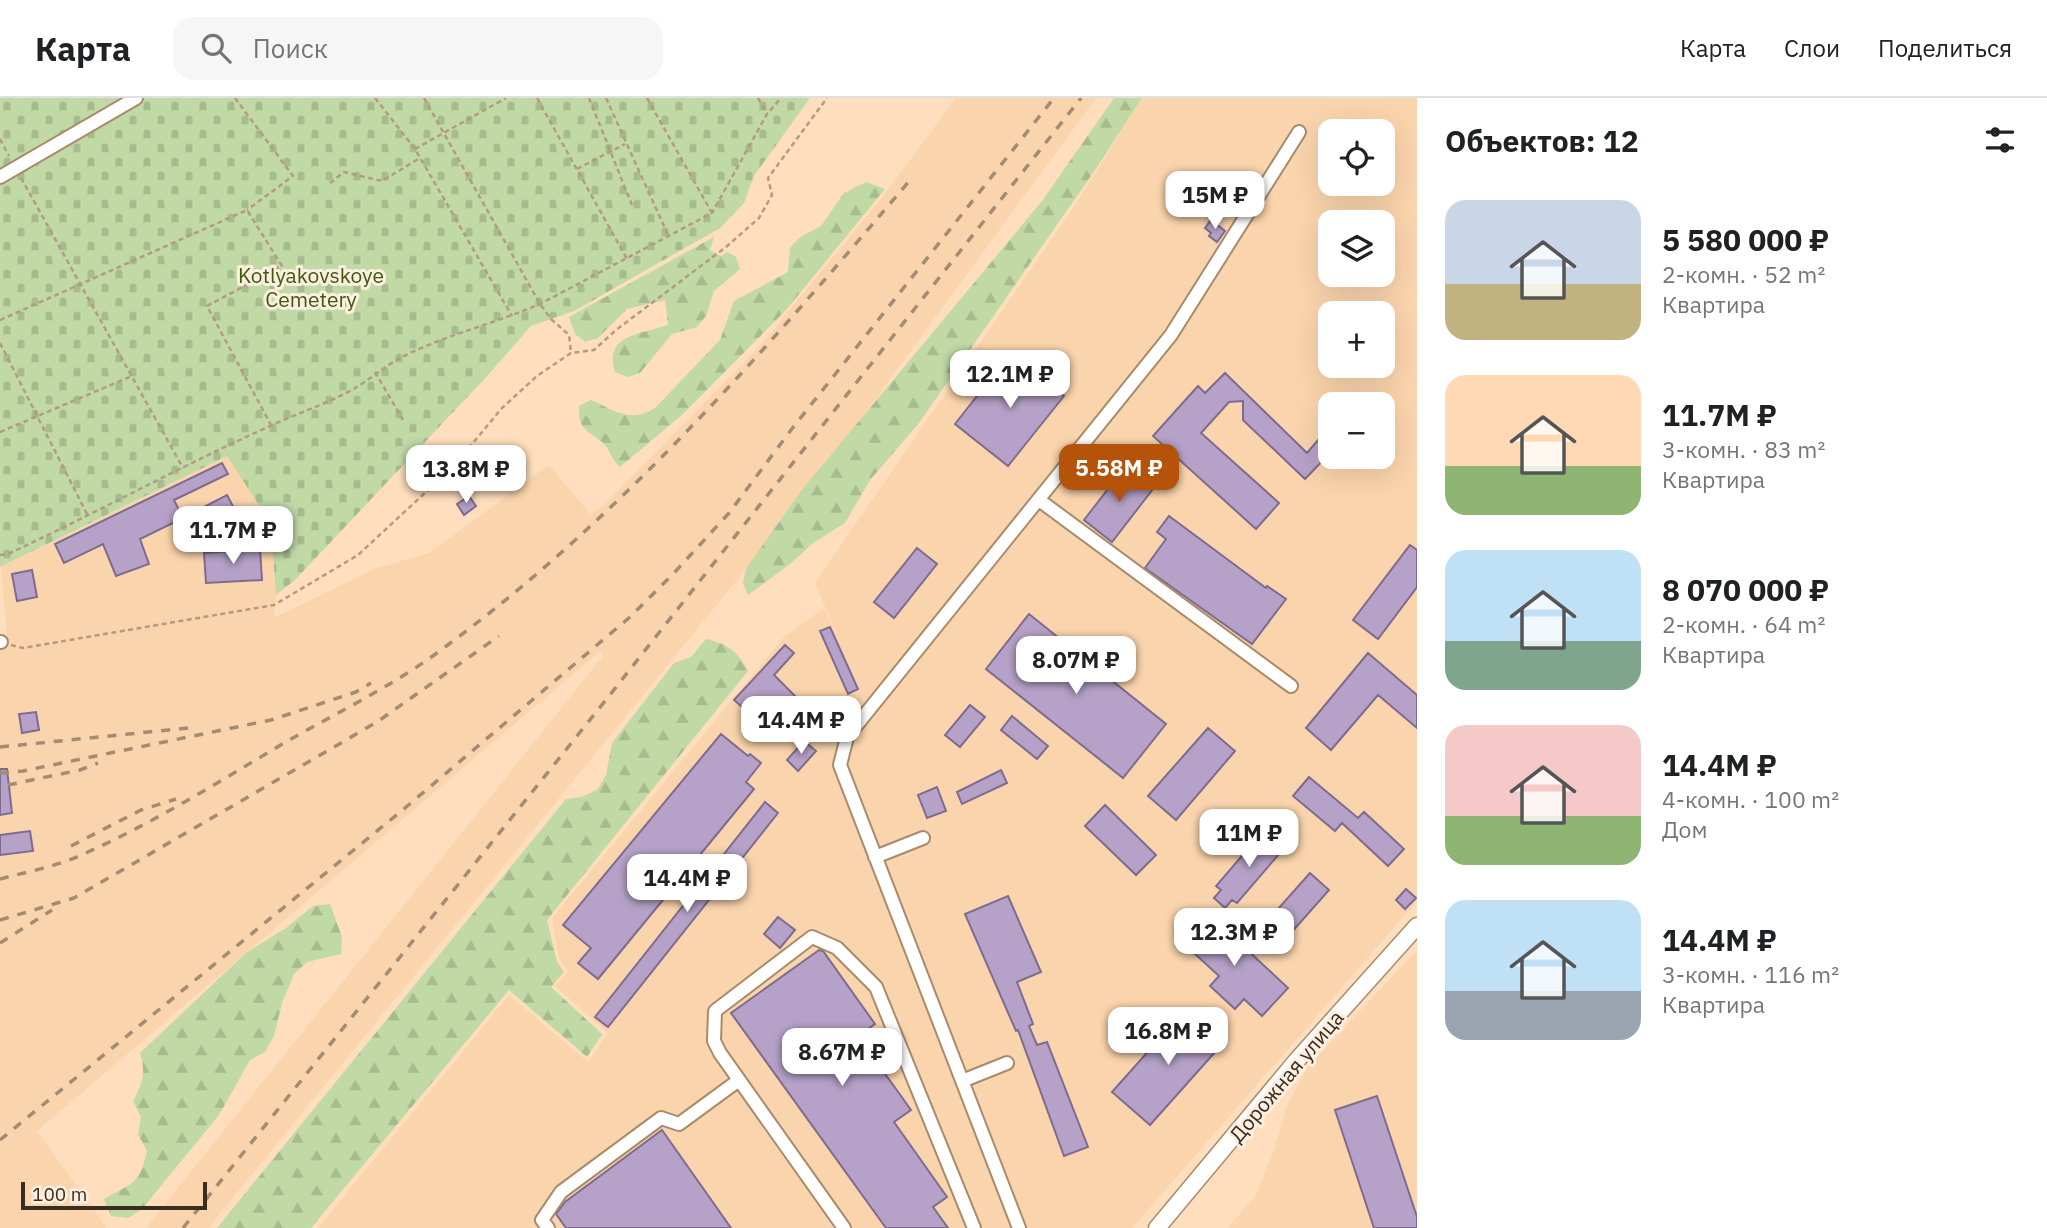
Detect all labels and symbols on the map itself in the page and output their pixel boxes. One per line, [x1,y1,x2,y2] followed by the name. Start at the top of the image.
[1166,172,1264,231] pin: 15M ₽
[238,261,384,313] park label: Kotlyakovskoye Cemetery
[945,350,1075,410] pin: 12.1M ₽
[1054,444,1184,504] pin: 5.58M ₽
[401,446,531,505] pin: 13.8M ₽
[168,506,298,566] pin: 11.7M ₽
[1011,636,1141,696] pin: 8.07M ₽
[736,696,866,756] pin: 14.4M ₽
[1200,810,1298,869] pin: 11M ₽
[622,854,752,914] pin: 14.4M ₽
[1169,908,1299,968] pin: 12.3M ₽
[1222,1004,1350,1148] street label: Дорожная улица
[1103,1007,1233,1067] pin: 16.8M ₽
[777,1028,907,1088] pin: 8.67M ₽
[21,1179,206,1211] scale bar

